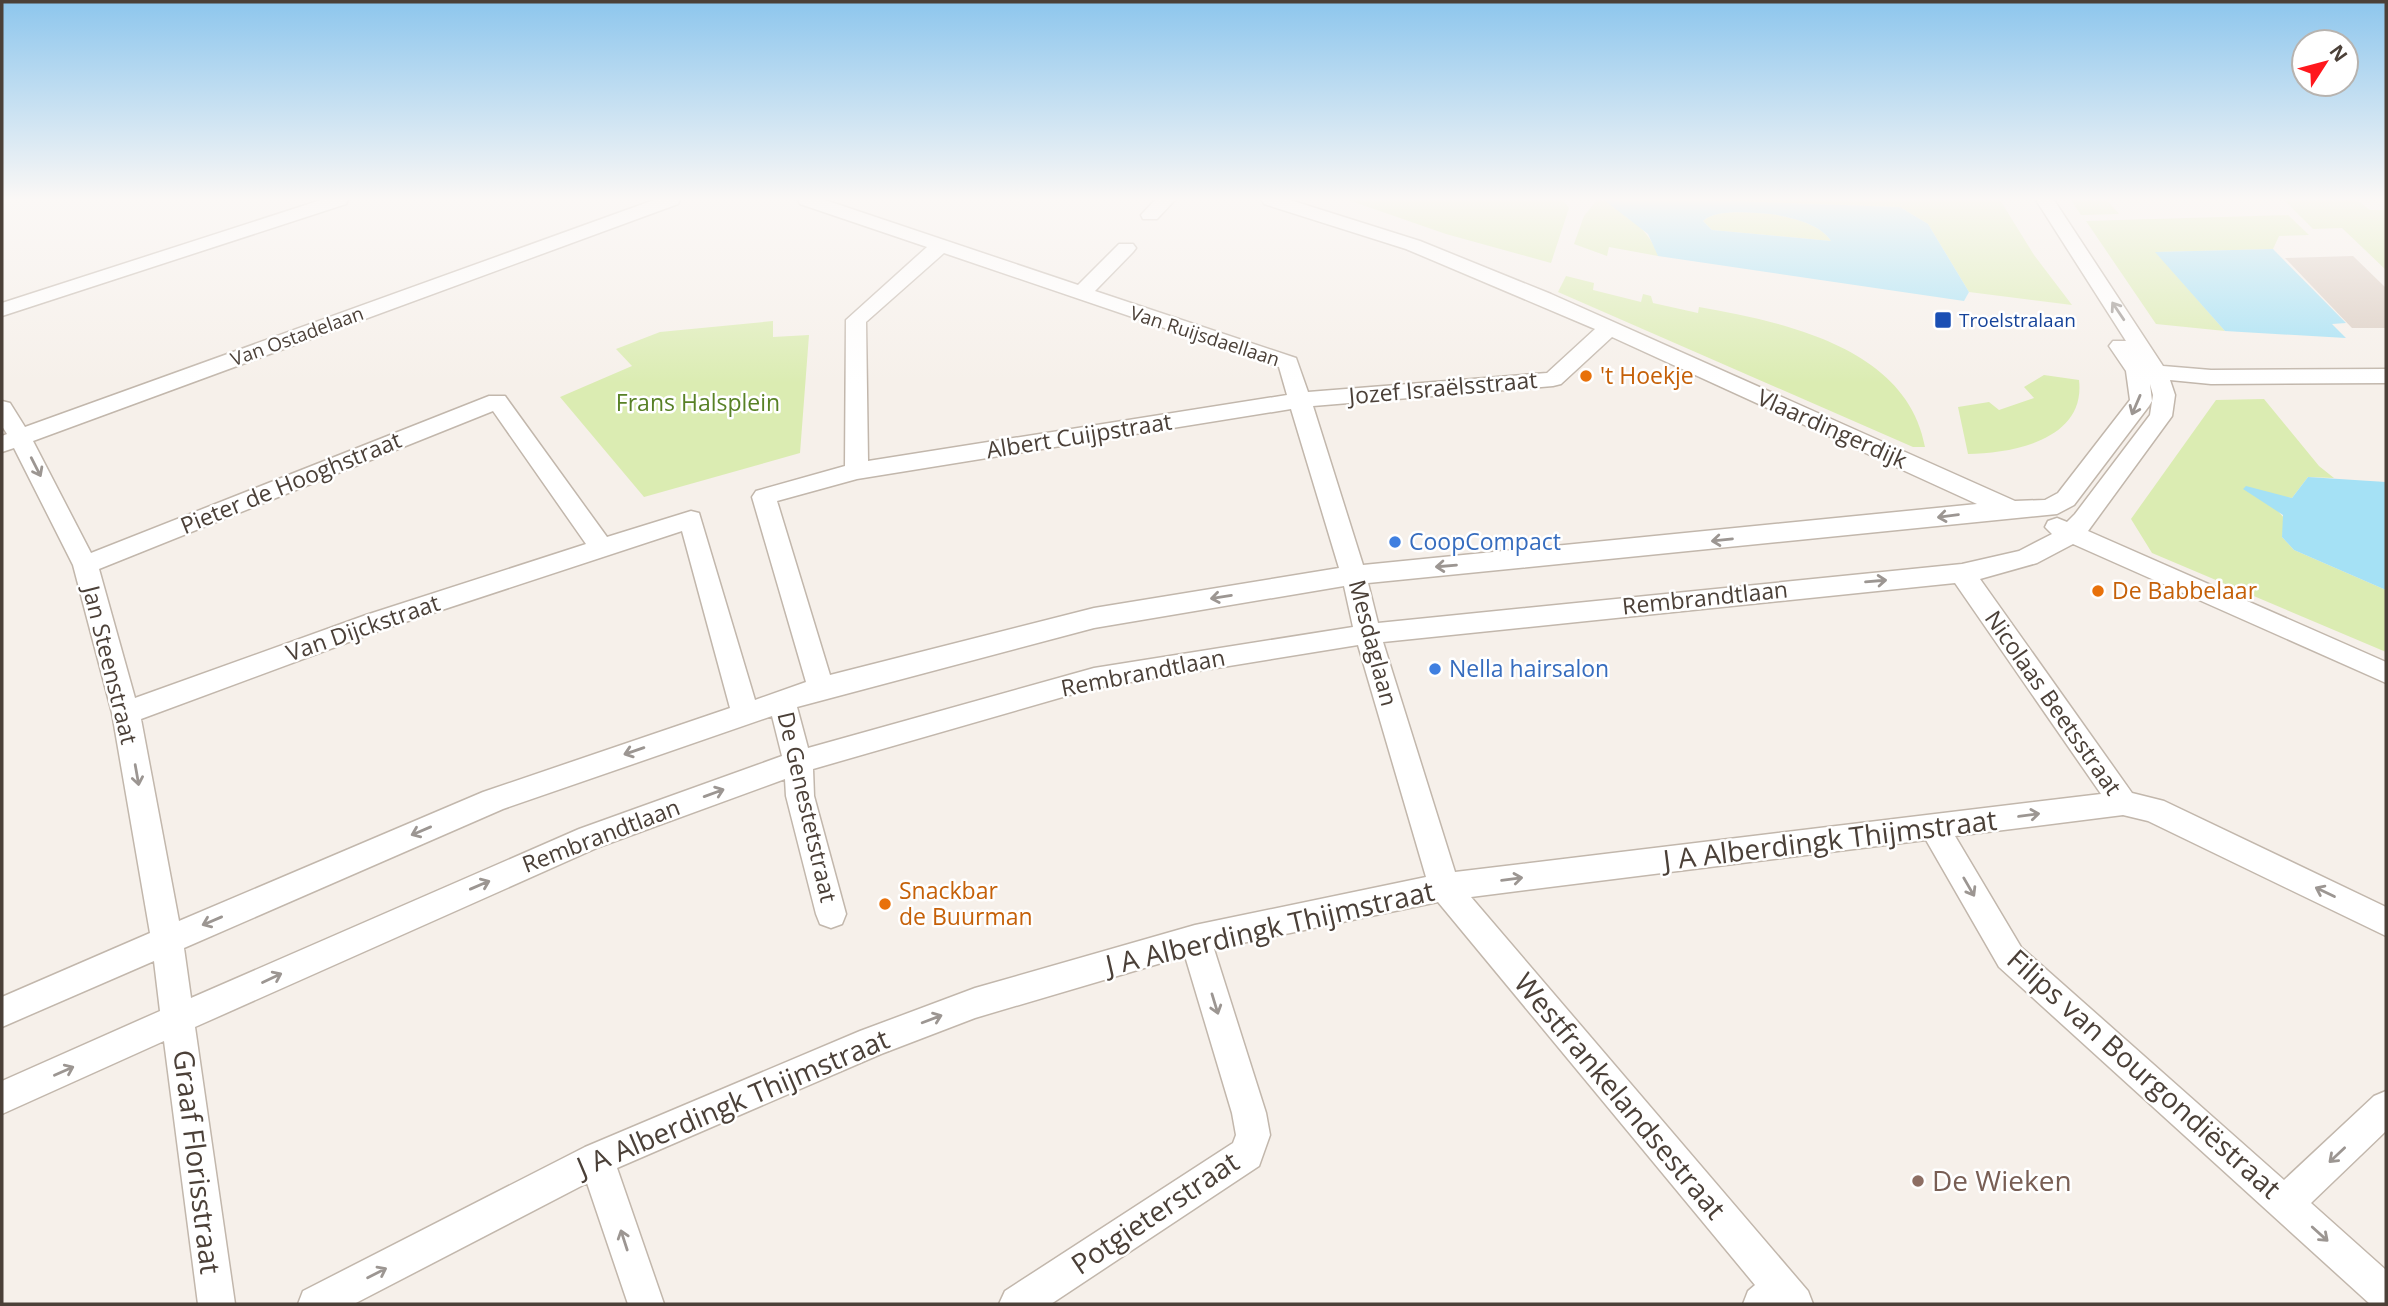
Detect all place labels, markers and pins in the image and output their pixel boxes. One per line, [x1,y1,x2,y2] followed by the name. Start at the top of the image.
[1959,307,2076,333] place label: Troelstralaan
[1933,310,1953,330] marker: Troelstralaan
[1600,359,1694,391] place label: 't Hoekje
[1578,368,1594,384] marker: 't Hoekje
[1409,525,1561,557] place label: CoopCompact
[1387,534,1403,550] marker: CoopCompact
[2112,574,2258,606] place label: De Babbelaar
[2090,583,2106,599] marker: De Babbelaar
[1449,652,1609,684] place label: Nella hairsalon
[1427,661,1443,677] marker: Nella hairsalon
[899,874,1033,932] place label: Snackbar de Buurman
[877,896,893,912] marker: Snackbar de Buurman
[1932,1161,2072,1199] place label: De Wieken
[1910,1173,1926,1189] marker: De Wieken

